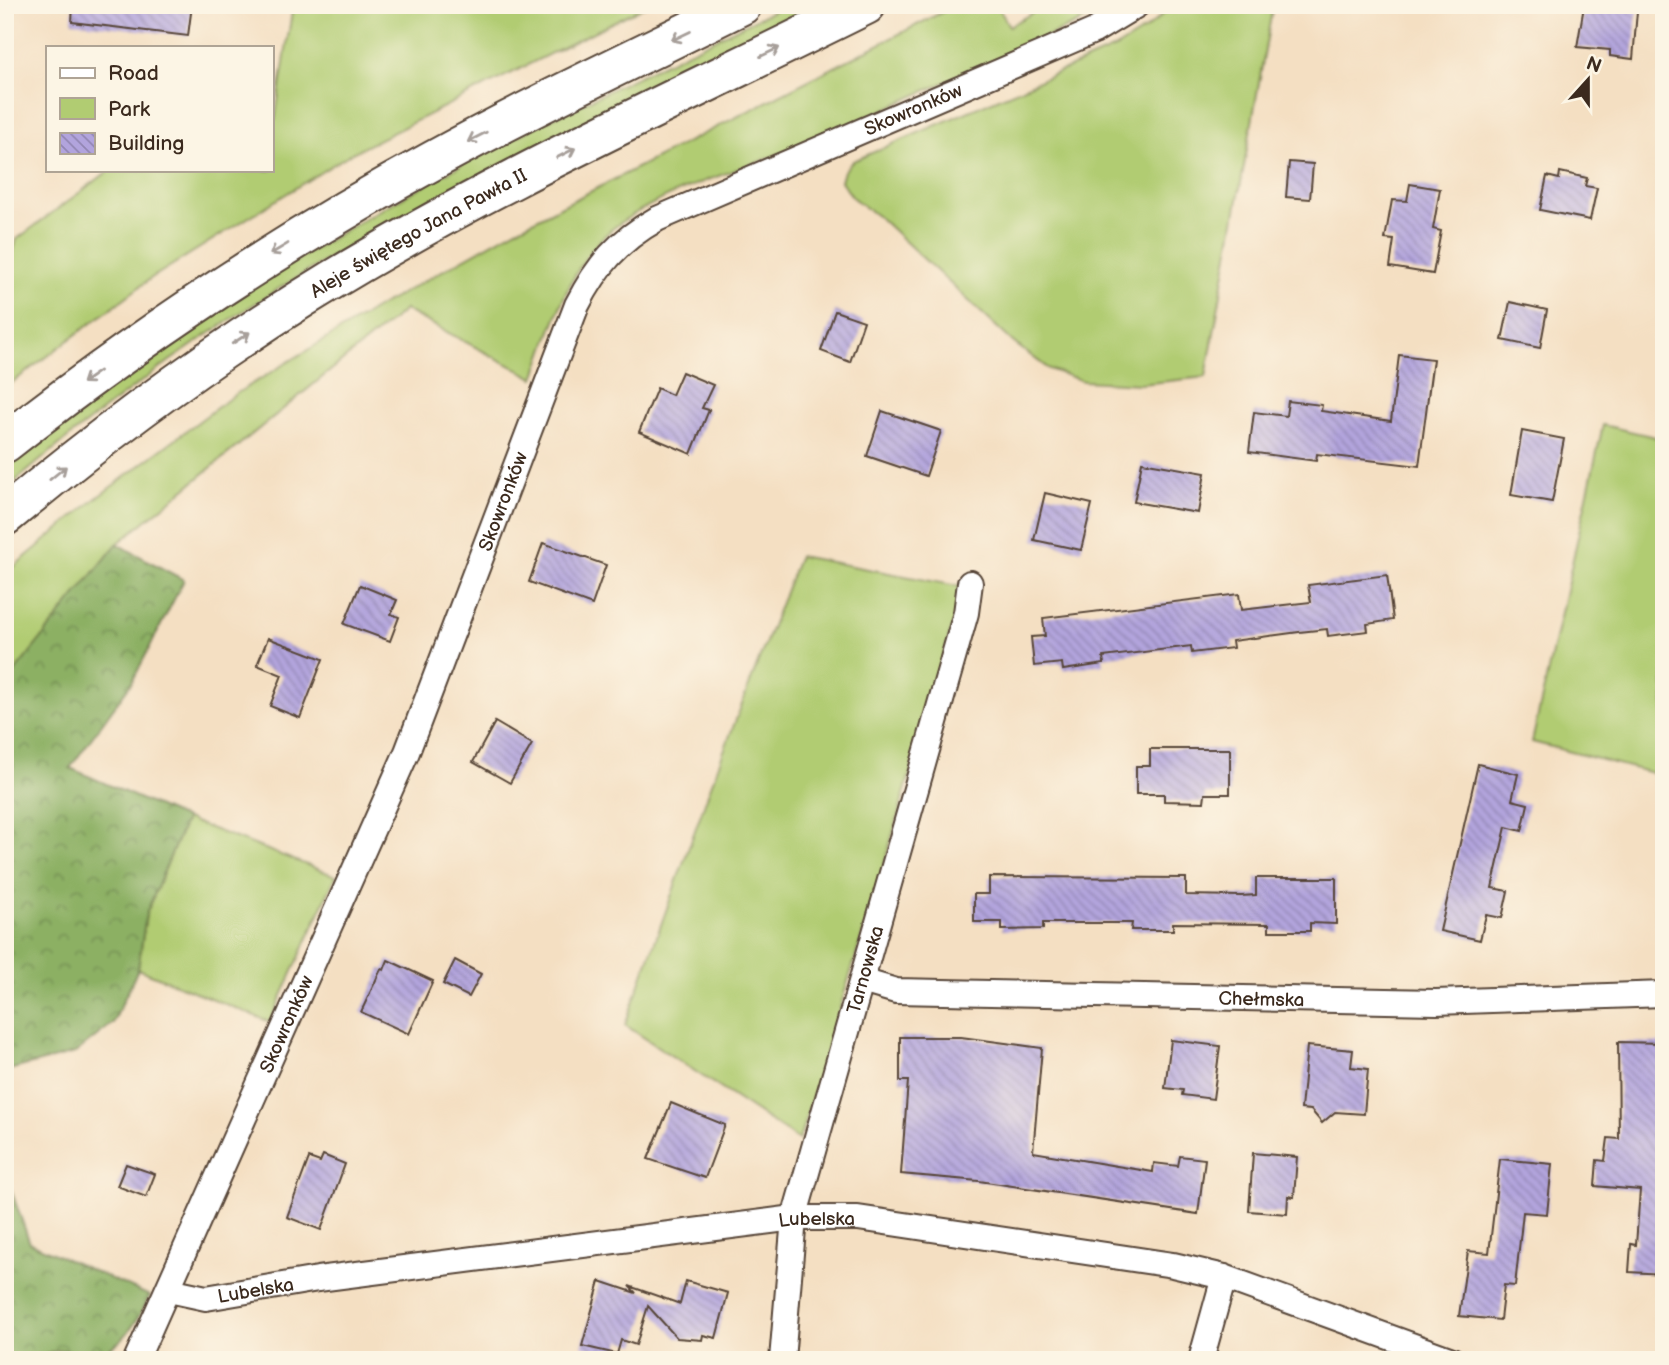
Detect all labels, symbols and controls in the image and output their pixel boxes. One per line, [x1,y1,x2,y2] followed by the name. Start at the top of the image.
[671,29,692,43] one-way arrow
[759,45,780,59] one-way arrow
[46,46,273,172] legend
[1554,46,1624,116] north arrow
[1583,52,1604,79] text: N
[108,61,159,86] text: Road
[861,79,966,141] street label: Skowronków
[108,97,151,122] text: Park
[108,131,184,156] text: Building
[467,131,488,145] one-way arrow
[555,145,576,159] one-way arrow
[306,164,531,304] street label: Aleje świętego Jana Pawła II
[270,243,290,257] one-way arrow
[231,331,251,345] one-way arrow
[82,370,101,384] one-way arrow
[474,449,533,555] street label: Skowronków
[48,466,67,481] one-way arrow
[843,923,890,1016] street label: Tarnowska
[255,972,319,1077] street label: Skowronków
[1218,988,1305,1012] street label: Chełmska
[777,1208,855,1233] street label: Lubelska
[216,1273,296,1309] street label: Lubelska

